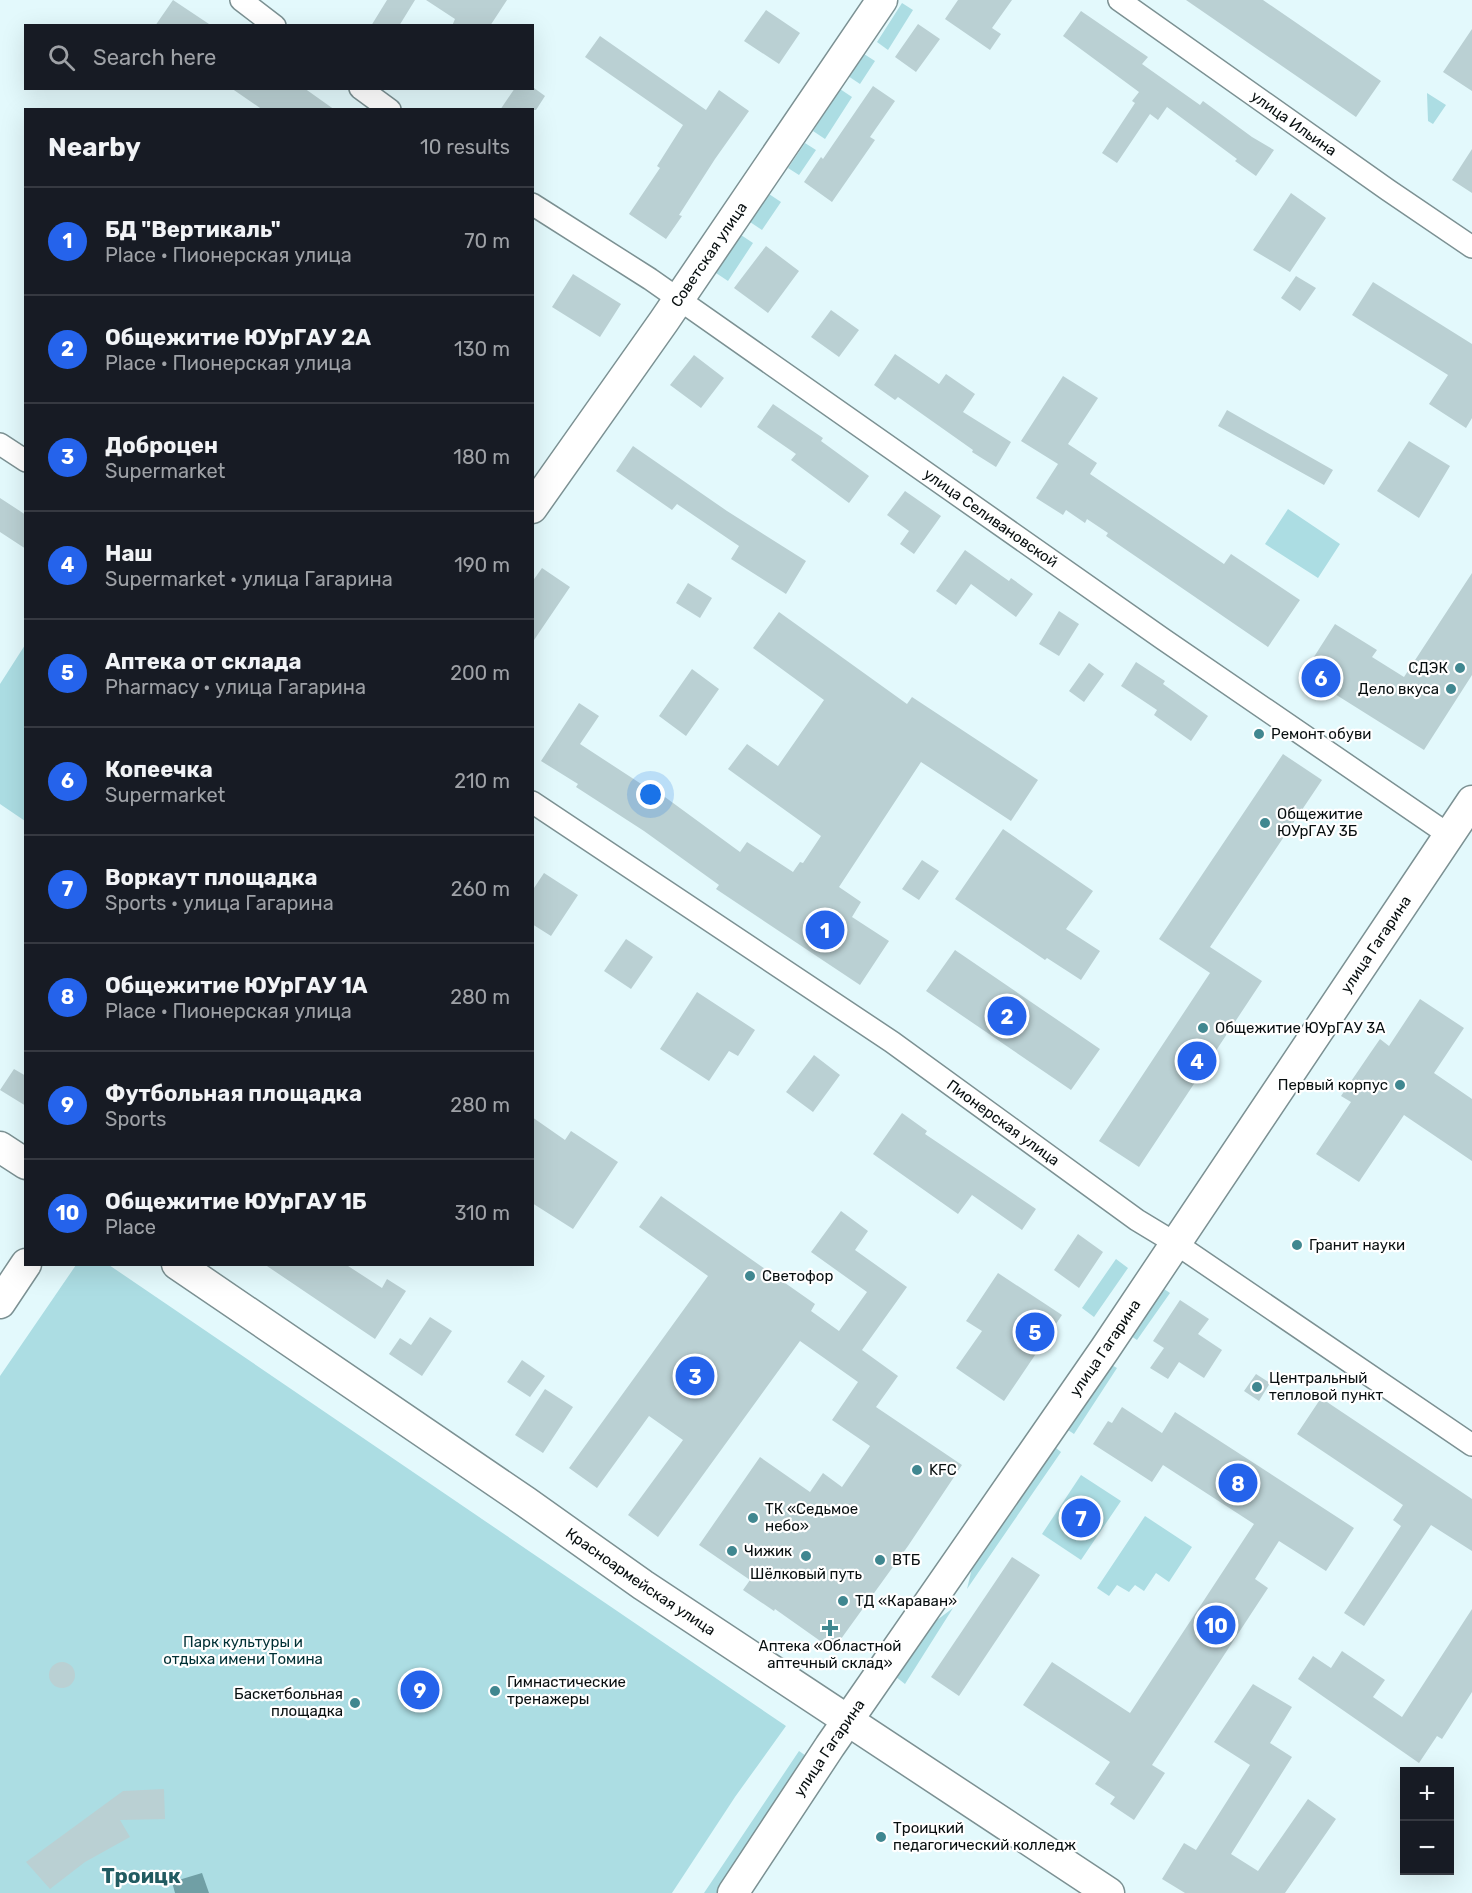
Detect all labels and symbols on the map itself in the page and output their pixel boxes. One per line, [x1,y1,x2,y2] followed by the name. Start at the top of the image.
[1247,87,1340,160] street label: улица Ильина
[667,199,751,311] street label: Советская улица
[920,465,1061,571] street label: улица Селивановской
[1302,656,1340,700] pin: 6
[1408,659,1448,677] place label: СДЭК
[1453,661,1467,675] marker: СДЭК
[1358,680,1439,698] place label: Дело вкуса
[1444,682,1458,696] marker: Дело вкуса
[1271,725,1371,743] place label: Ремонт обуви
[1252,727,1266,741] marker: Ремонт обуви
[636,780,665,809] your location
[1277,805,1363,840] place label: Общежитие ЮУрГАУ 3Б
[1258,816,1272,830] marker: Общежитие ЮУрГАУ 3Б
[1337,892,1415,996] street label: улица Гагарина
[806,908,844,952] pin: 1
[988,994,1026,1038] pin: 2
[1215,1019,1385,1037] place label: Общежитие ЮУрГАУ 3А
[1196,1021,1210,1035] marker: Общежитие ЮУрГАУ 3А
[1178,1038,1216,1084] pin: 4
[943,1076,1063,1170] street label: Пионерская улица
[1278,1076,1388,1094] place label: Первый корпус
[1393,1078,1407,1092] marker: Первый корпус
[1309,1236,1405,1254] place label: Гранит науки
[1290,1238,1304,1252] marker: Гранит науки
[762,1267,833,1285] place label: Светофор
[743,1269,757,1283] marker: Светофор
[1066,1296,1145,1400] street label: улица Гагарина
[1016,1310,1054,1354] pin: 5
[676,1354,714,1398] pin: 3
[1269,1369,1383,1404] place label: Центральный тепловой пункт
[1250,1380,1264,1394] marker: Центральный тепловой пункт
[1218,1460,1258,1506] pin: 8
[929,1461,957,1479] place label: KFC
[910,1463,924,1477] marker: KFC
[1062,1496,1100,1540] pin: 7
[765,1500,858,1535] place label: ТК «Седьмое небо»
[746,1511,760,1525] marker: ТК «Седьмое небо»
[562,1524,719,1639] street label: Красноармейская улица
[744,1542,792,1560] place label: Чижик
[725,1544,739,1558] marker: Чижик
[799,1549,813,1563] marker: Шёлковый путь
[892,1551,921,1569] place label: ВТБ
[873,1553,887,1567] marker: ВТБ
[750,1565,862,1583] place label: Шёлковый путь
[855,1592,957,1610] place label: ТД «Караван»
[836,1594,850,1608] marker: ТД «Караван»
[1196,1602,1236,1648] pin: 10
[823,1621,837,1635] marker: Аптека «Областной аптечный склад»
[163,1633,323,1668] park label: Парк культуры и отдыха имени Томина
[759,1637,901,1672] place label: Аптека «Областной аптечный склад»
[400,1668,440,1712] pin: 9
[507,1673,626,1708] place label: Гимнастические тренажеры
[488,1684,502,1698] marker: Гимнастические тренажеры
[234,1685,343,1720] place label: Баскетбольная площадка
[348,1696,362,1710] marker: Баскетбольная площадка
[790,1696,868,1800] street label: улица Гагарина
[893,1819,1076,1854] place label: Троицкий педагогический колледж
[874,1830,888,1844] marker: Троицкий педагогический колледж
[101,1863,181,1888] district label: Троицк

